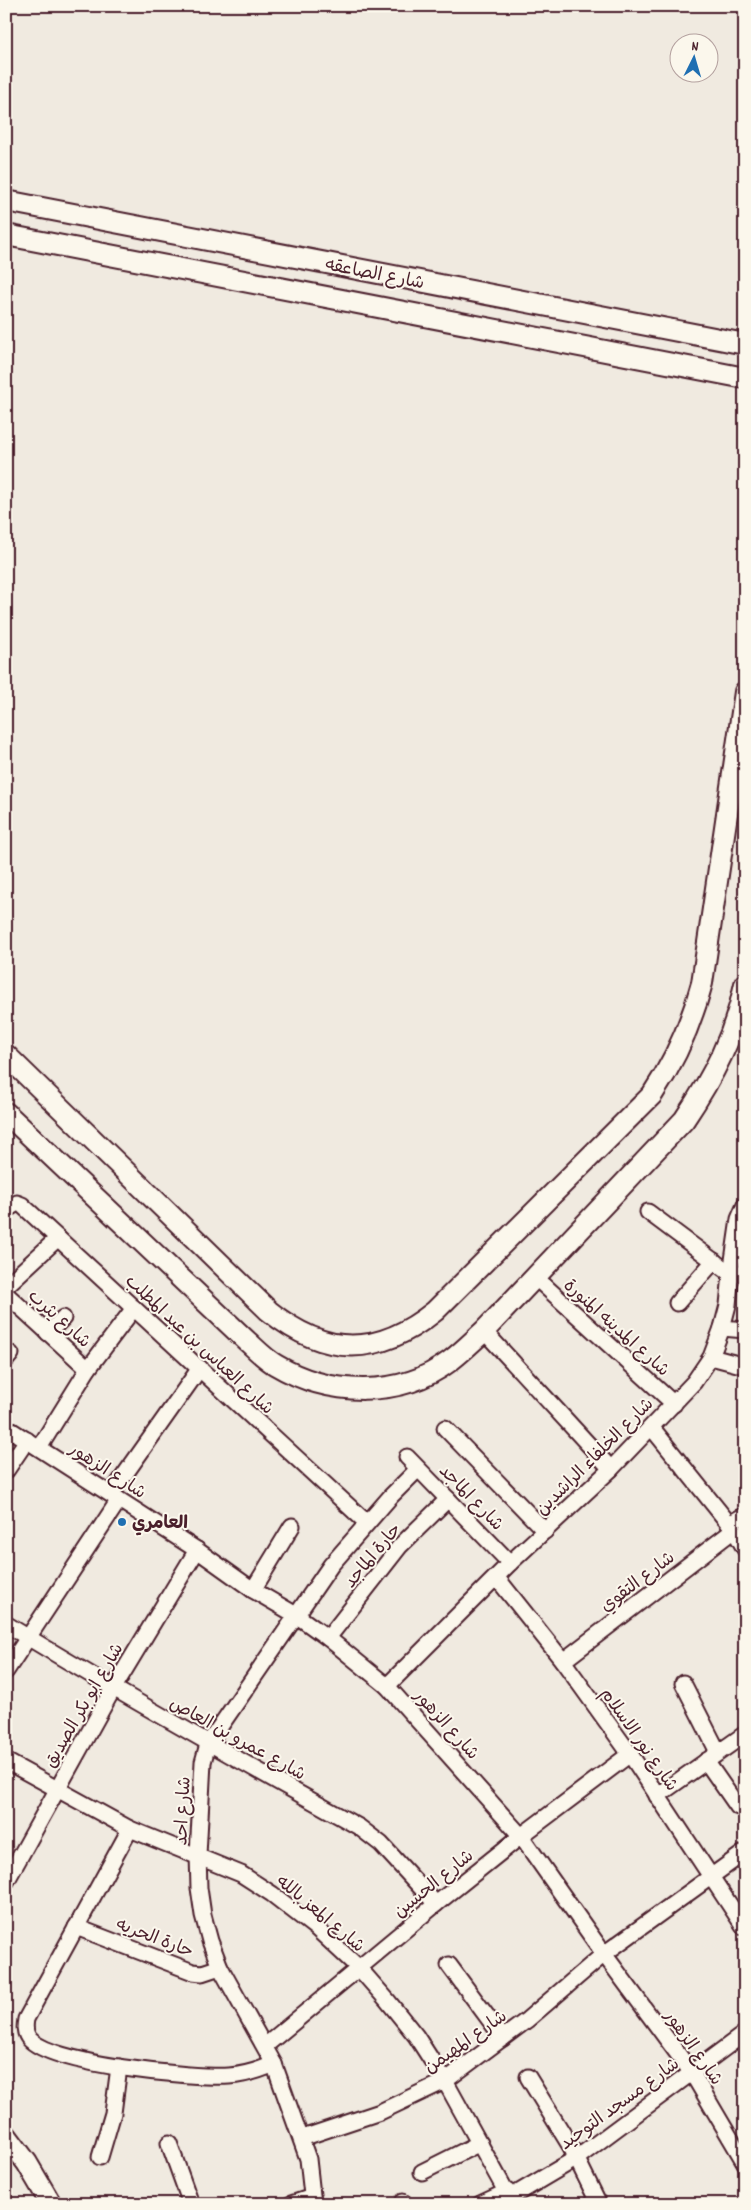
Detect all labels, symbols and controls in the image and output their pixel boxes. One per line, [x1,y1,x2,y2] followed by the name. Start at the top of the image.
[668,32,718,82] north arrow
[691,37,699,57] text: N
[323,254,426,297] street label: شارع الصاعقه
[118,1270,278,1422] street label: شارع العباس بن عبد المطلب
[557,1274,674,1383] street label: شارع المدينه المنورة
[21,1285,95,1355] street label: شارع يثرب
[531,1393,660,1522] street label: شارع الخلفاء الراشدين
[62,1437,150,1506] street label: شارع الزهور
[432,1460,508,1538] street label: شارع الماجد
[132,1512,188,1537] place label: العامري
[116,1516,128,1528] marker: العامري
[339,1519,409,1595] street label: حارة الماجد
[596,1547,681,1619] street label: شارع التقوي
[39,1639,131,1773] street label: شارع ابو بكر الصديق
[406,1684,484,1766] street label: شارع الزهور
[593,1684,683,1797] street label: شارع نور الاسلام
[164,1692,310,1788] street label: شارع عمرو بن العاص
[170,1776,199,1846] street label: شارع احد
[389,1845,480,1925] street label: شارع الحسين
[270,1870,369,1960] street label: شارع المعز بالله
[112,1913,196,1966] street label: حارة الحريه
[420,2005,513,2081] street label: شارع المهيمن
[656,2005,727,2091] street label: شارع الزهور
[555,2053,686,2157] street label: شارع مسجد التوحيد

